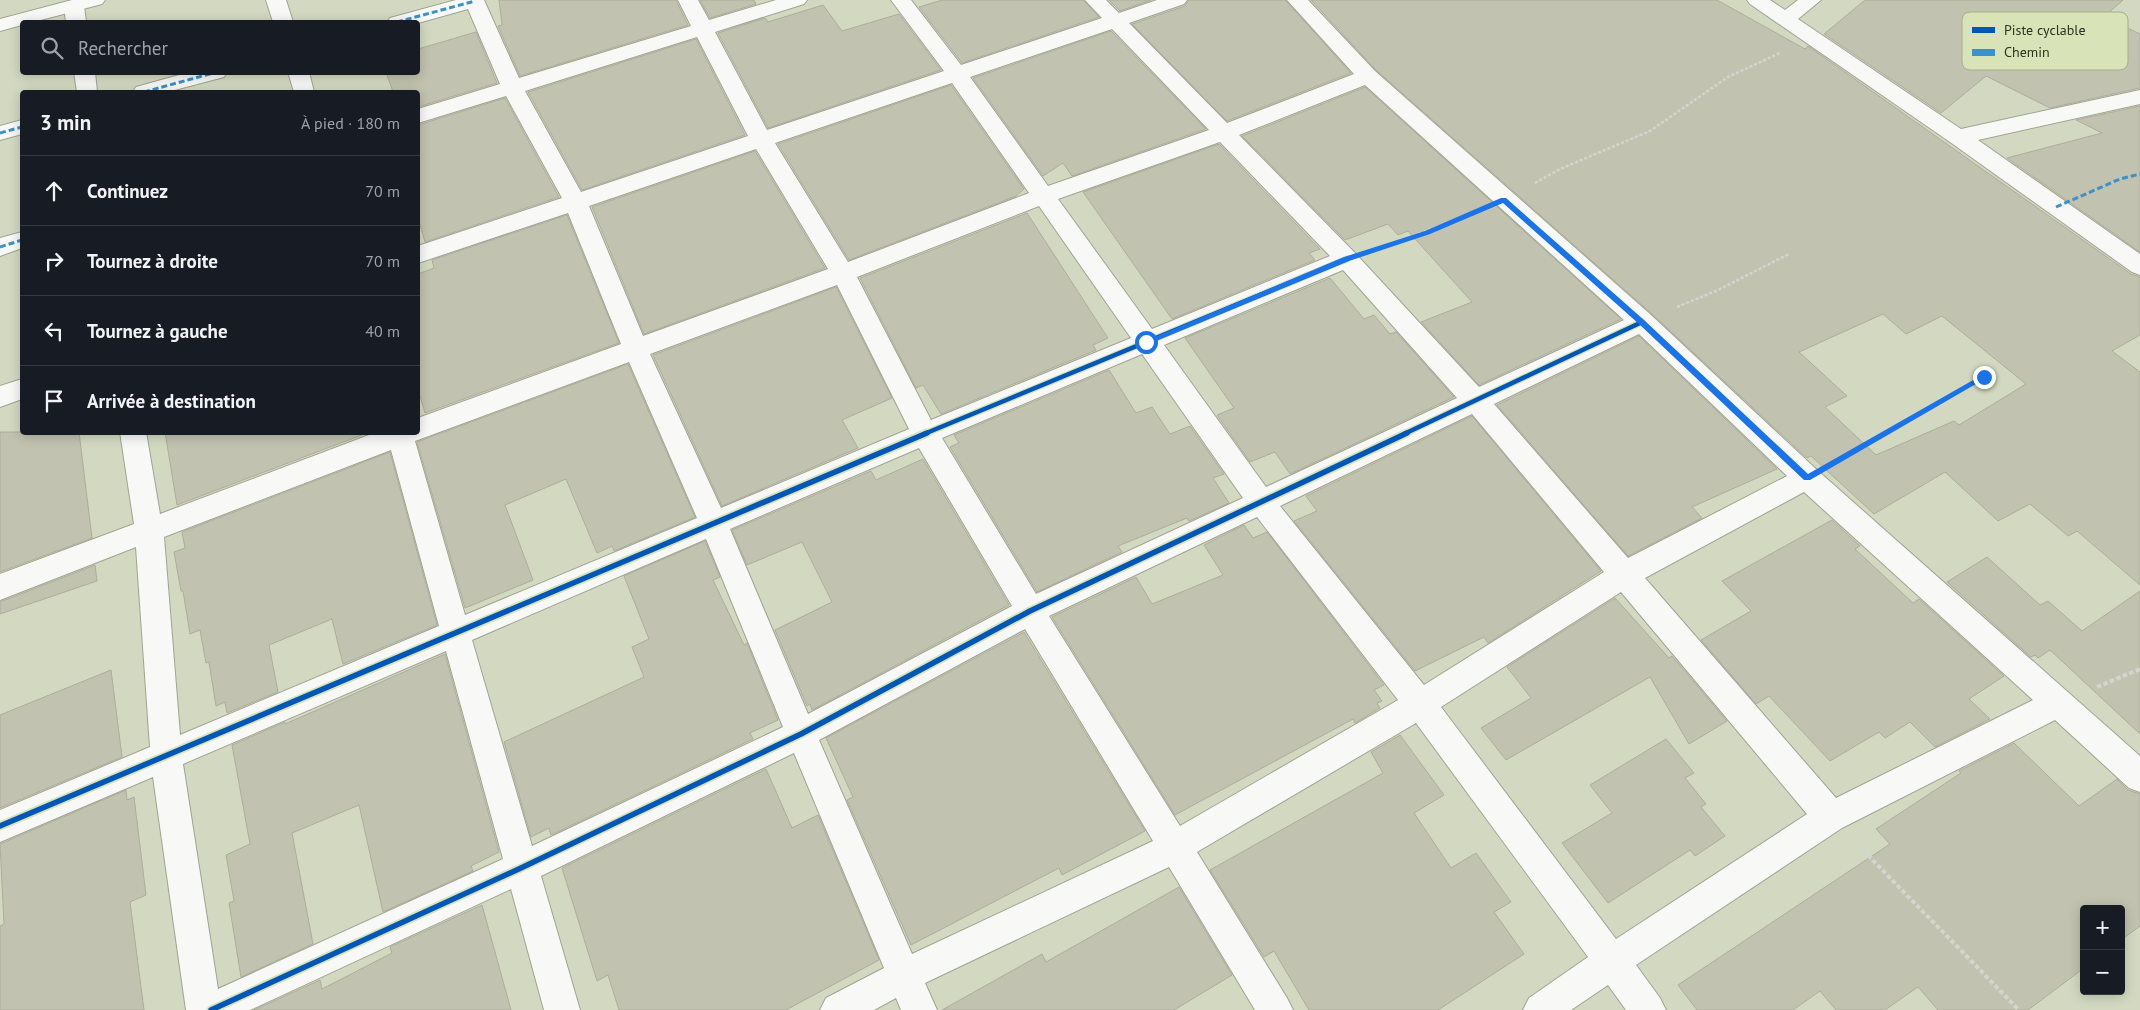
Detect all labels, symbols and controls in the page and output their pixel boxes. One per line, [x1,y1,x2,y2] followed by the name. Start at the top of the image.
[1962,12,2128,70] legend
[20,20,420,75] search box
[2004,21,2086,39] text: Piste cyclable
[38,34,66,62] icon: search
[78,36,168,60] text: Rechercher
[2004,43,2050,61] text: Chemin
[40,109,91,136] text: 3 min
[301,113,400,133] text: À pied · 180 m
[40,177,68,205] icon: ahead
[87,179,168,203] text: Continuez
[365,181,400,201] text: 70 m
[40,247,68,275] icon: right
[87,249,218,273] text: Tournez à droite
[365,251,400,271] text: 70 m
[40,317,68,345] icon: left
[87,319,228,343] text: Tournez à gauche
[365,321,400,341] text: 40 m
[1135,331,1158,354] route start
[1973,366,1996,389] route end
[40,387,68,415] icon: arrive
[87,389,256,413] text: Arrivée à destination
[2080,905,2125,995] map controls
[2080,905,2125,950] button: +
[2080,950,2125,995] button: −

